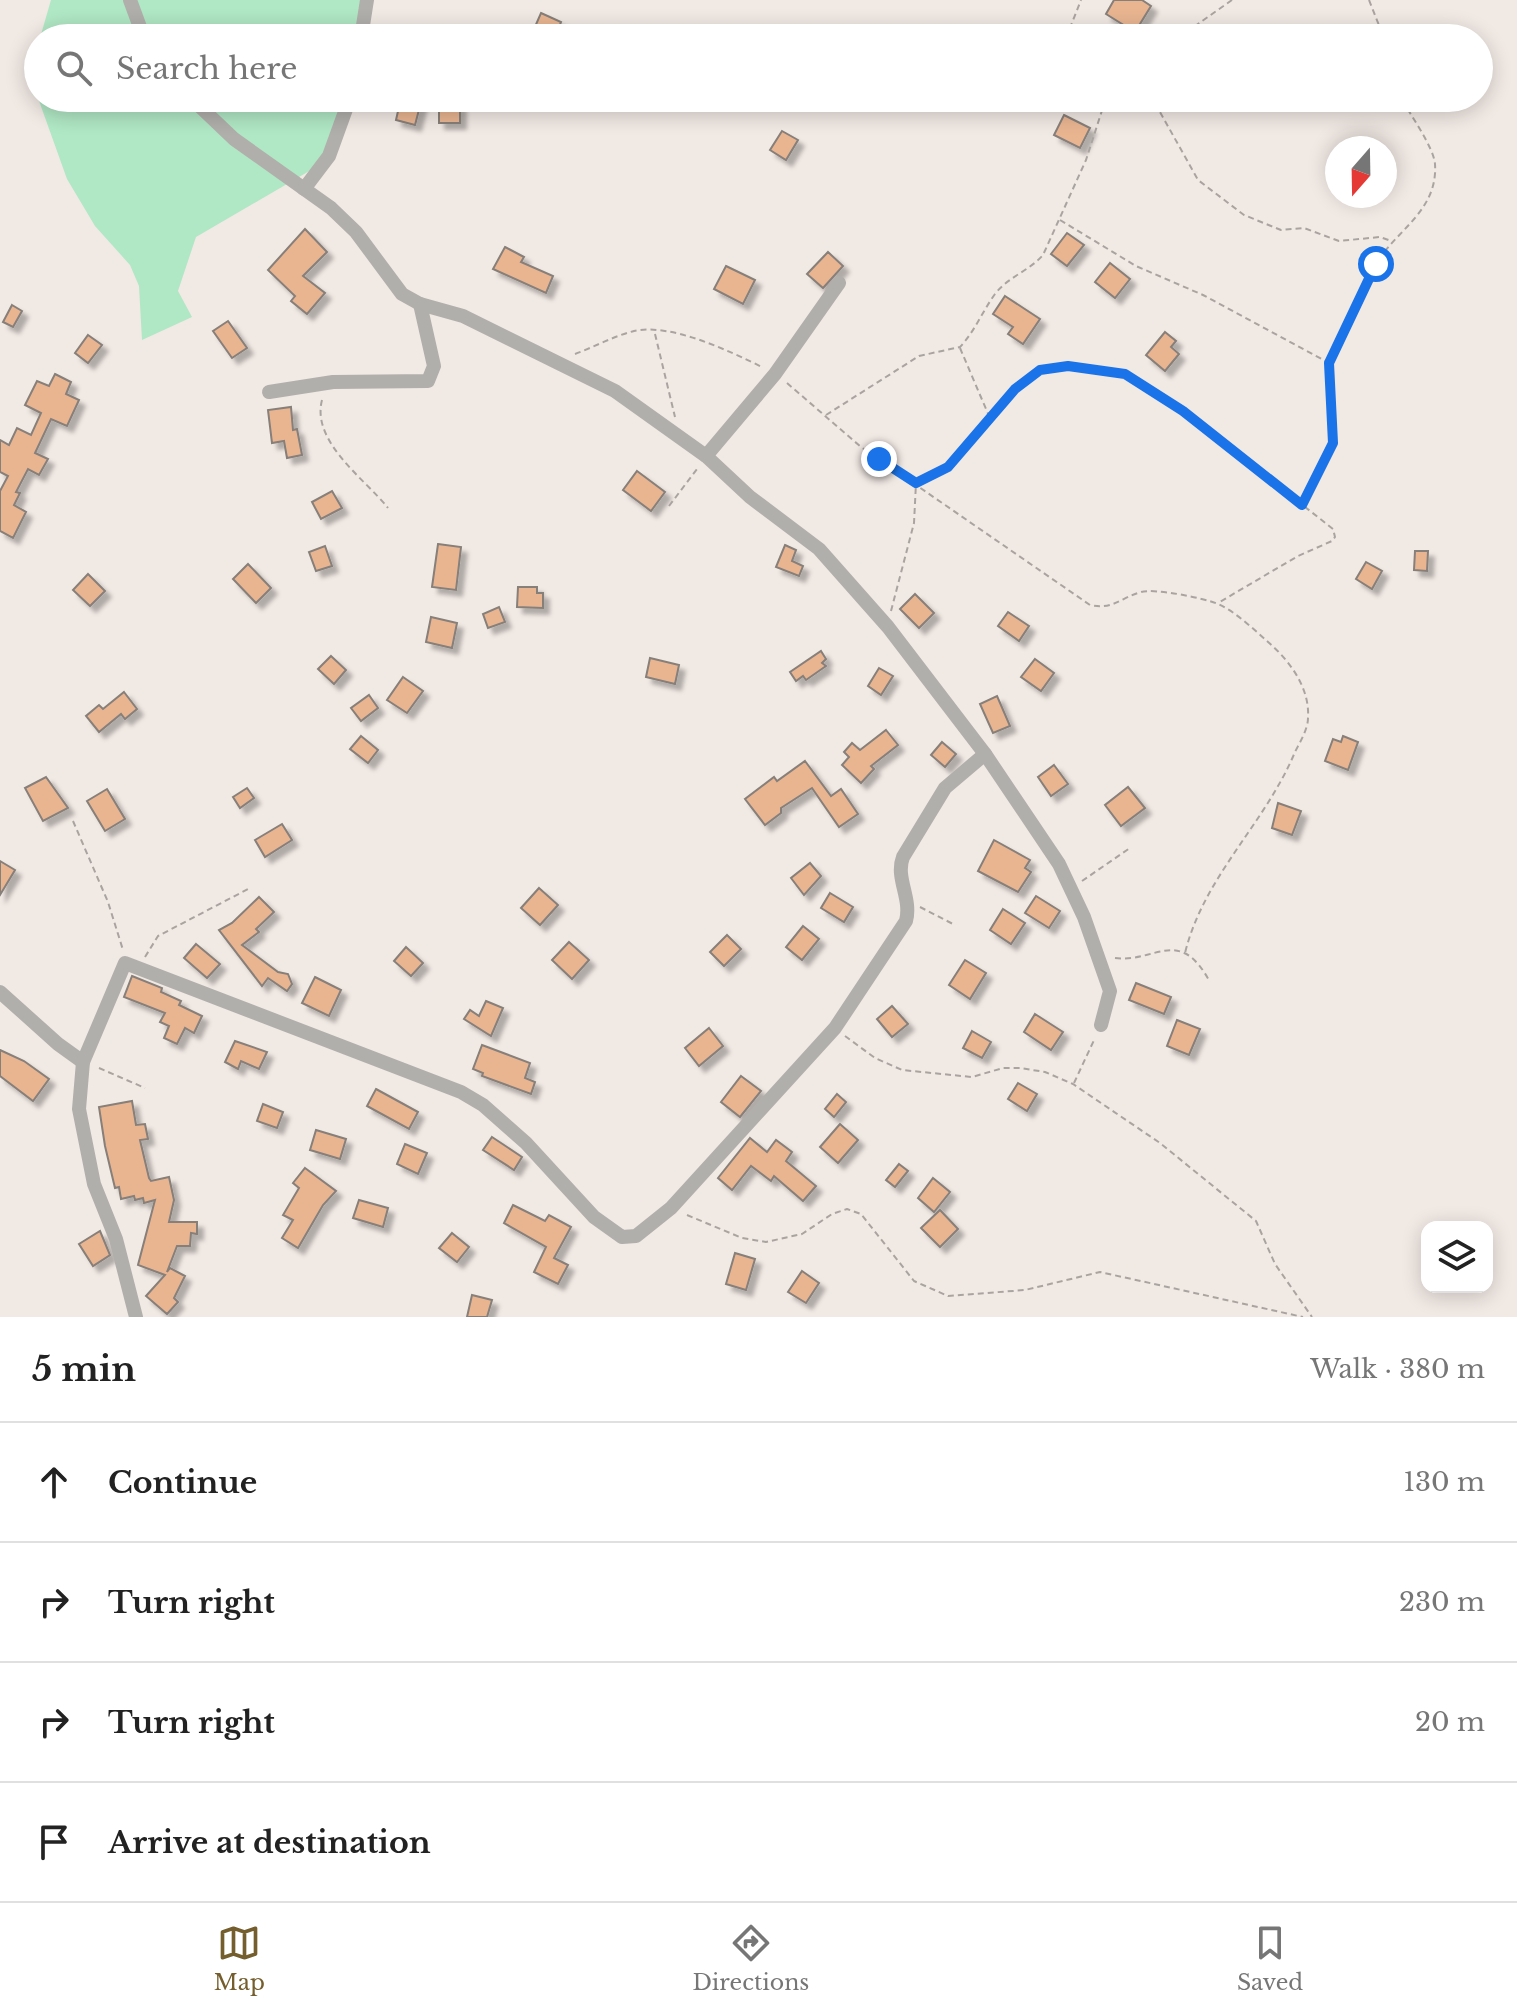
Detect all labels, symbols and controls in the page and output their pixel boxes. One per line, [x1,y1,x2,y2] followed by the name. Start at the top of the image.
[24,24,1493,112] search box
[52,46,96,90] icon: search
[116,50,297,87] text: Search here
[1325,136,1397,208] north arrow
[1358,246,1394,282] route start
[861,441,897,477] route end
[1421,1221,1493,1293] map controls
[1421,1221,1493,1293] button: layers
[32,1348,136,1390] text: 5 min
[1310,1353,1485,1385] text: Walk · 380 m
[32,1460,76,1504] icon: ahead
[108,1464,257,1501] text: Continue
[1403,1466,1485,1498] text: 130 m
[32,1580,76,1624] icon: right
[108,1584,275,1621] text: Turn right
[1399,1586,1485,1618] text: 230 m
[32,1700,76,1744] icon: right
[108,1704,275,1741] text: Turn right
[1415,1706,1485,1738] text: 20 m
[32,1820,76,1864] icon: arrive
[108,1824,431,1861] text: Arrive at destination
[214,1921,265,1996] tab: Map
[692,1921,809,1996] tab: Directions
[1237,1921,1303,1996] tab: Saved

